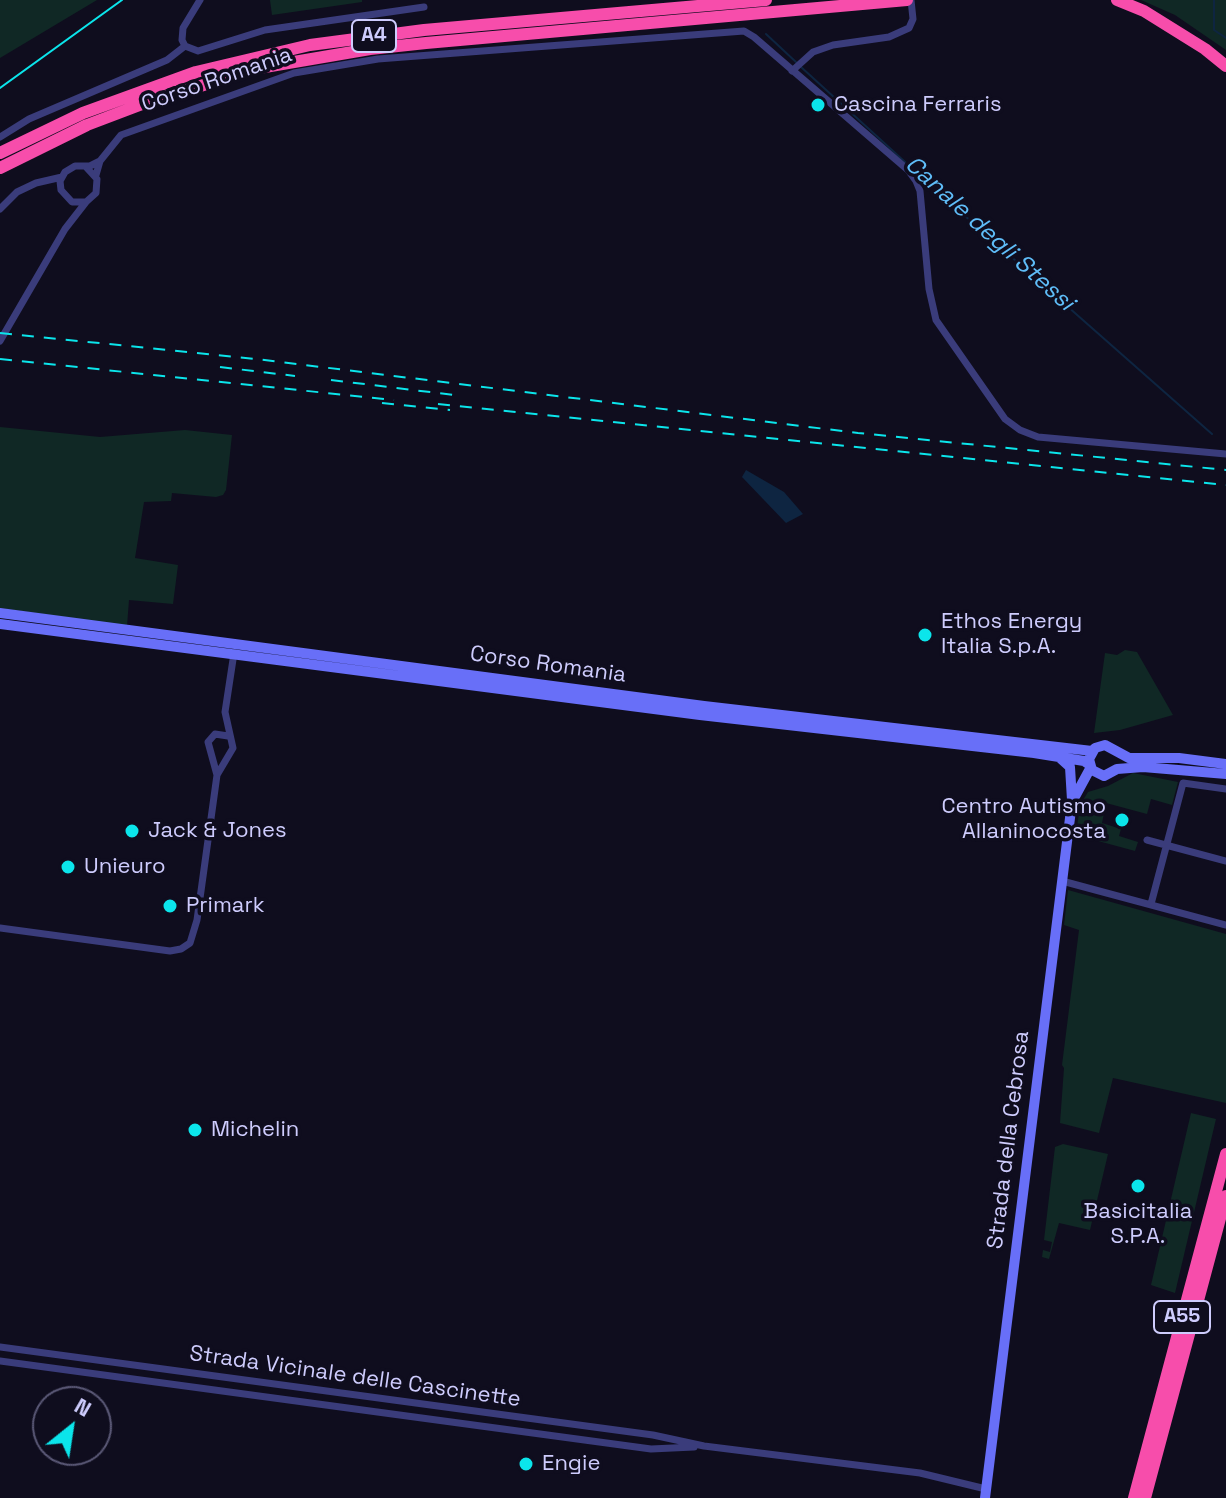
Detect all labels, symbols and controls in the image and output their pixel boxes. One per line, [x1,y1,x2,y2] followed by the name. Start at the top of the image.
[352,20,396,52] road number: A4
[138,42,296,118] street label: Corso Romania
[834,92,1002,118] place label: Cascina Ferraris
[809,96,827,114] marker: Cascina Ferraris
[898,150,1080,318] water label: Canale degli Stessi
[941,609,1082,660] place label: Ethos Energy Italia S.p.A.
[916,626,934,644] marker: Ethos Energy Italia S.p.A.
[468,641,628,689] street label: Corso Romania
[941,794,1106,846] place label: Centro Autismo Allaninocosta
[1113,811,1131,829] marker: Centro Autismo Allaninocosta
[148,818,287,844] place label: Jack & Jones
[123,822,141,840] marker: Jack & Jones
[84,854,166,880] place label: Unieuro
[59,858,77,876] marker: Unieuro
[186,893,265,919] place label: Primark
[161,897,179,915] marker: Primark
[983,1029,1035,1251] street label: Strada della Cebrosa
[211,1117,299,1143] place label: Michelin
[186,1121,204,1139] marker: Michelin
[1129,1177,1147,1195] marker: Basicitalia S.P.A.
[1084,1199,1192,1250] place label: Basicitalia S.P.A.
[1154,1301,1210,1333] road number: A55
[188,1341,522,1413] street label: Strada Vicinale delle Cascinette
[32,1386,112,1466] north arrow
[70,1391,96,1423] text: N
[542,1451,600,1477] place label: Engie
[517,1455,535,1473] marker: Engie

